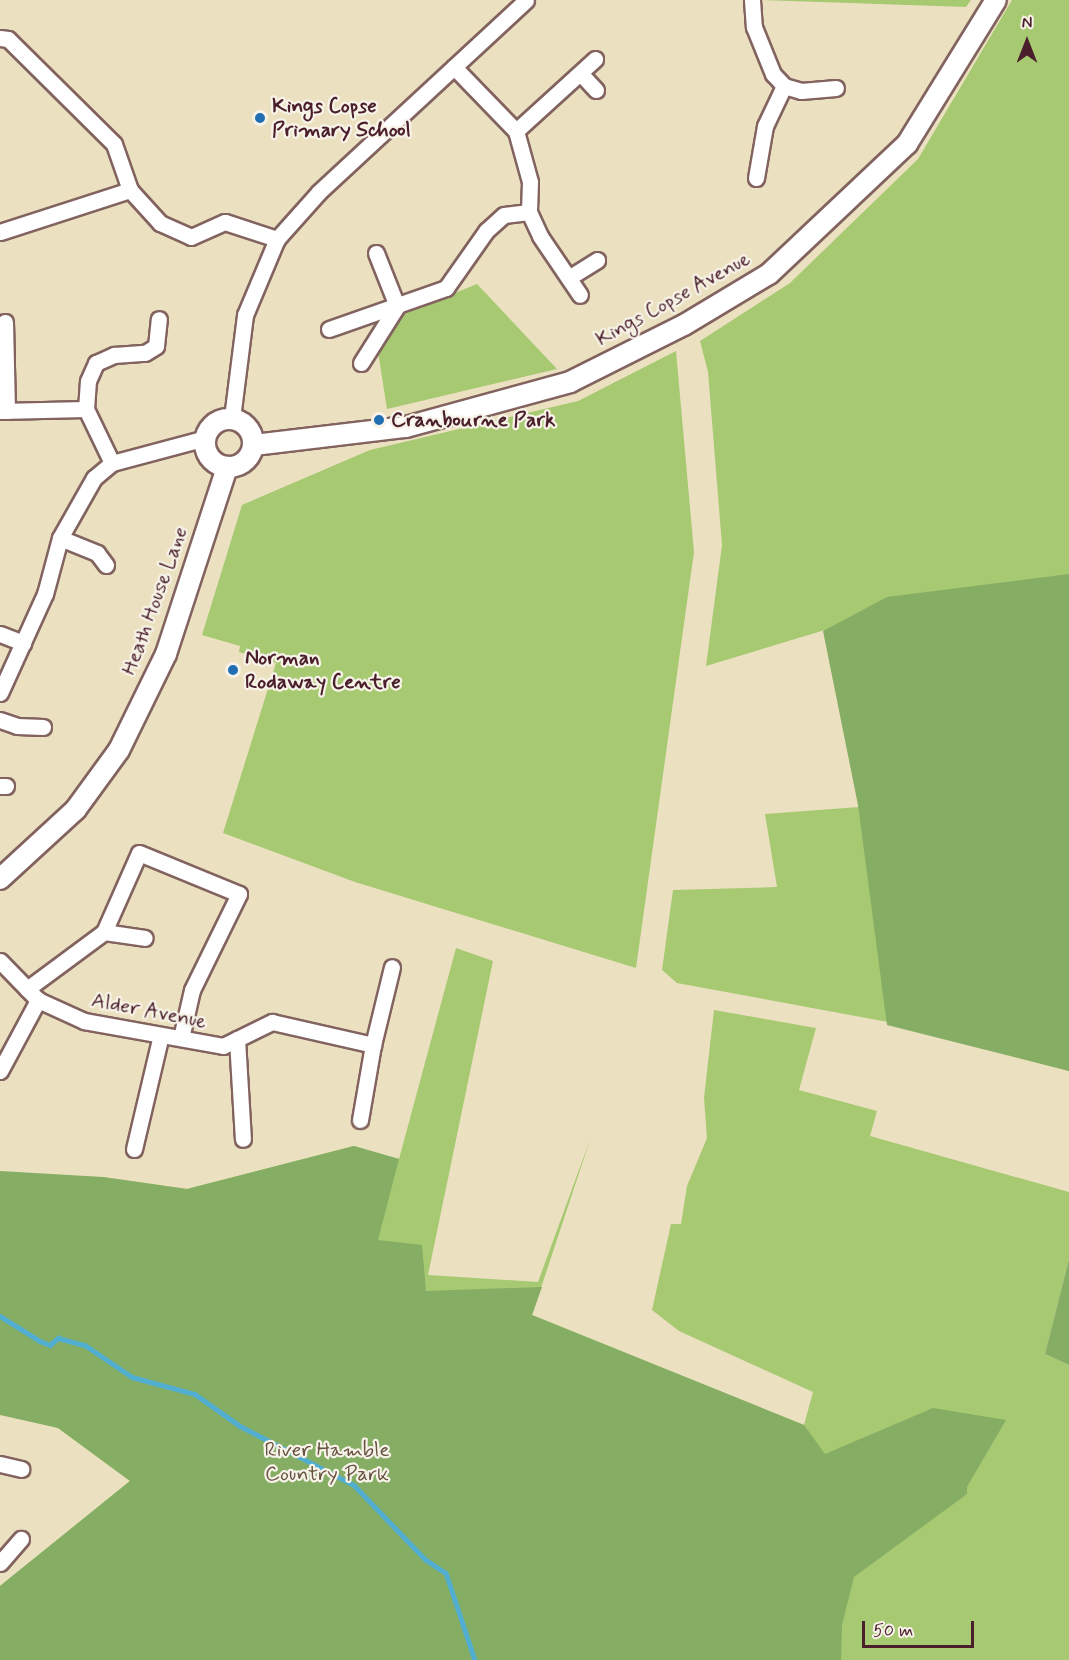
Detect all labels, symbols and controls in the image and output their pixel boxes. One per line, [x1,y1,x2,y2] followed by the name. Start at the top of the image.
[997,12,1057,72] north arrow
[1022,13,1032,34] text: N
[272,93,411,143] place label: Kings Copse Primary School
[253,111,267,125] marker: Kings Copse Primary School
[589,245,757,353] street label: Kings Copse Avenue
[391,407,555,433] place label: Cranbourne Park
[372,413,386,427] marker: Cranbourne Park
[116,523,194,679] street label: Heath House Lane
[245,645,397,695] place label: Norman Rodaway Centre
[226,663,240,677] marker: Norman Rodaway Centre
[88,987,210,1035] street label: Alder Avenue
[265,1437,389,1487] park label: River Hamble Country Park
[865,1609,978,1647] scale bar
[873,1619,913,1643] text: 50 m

